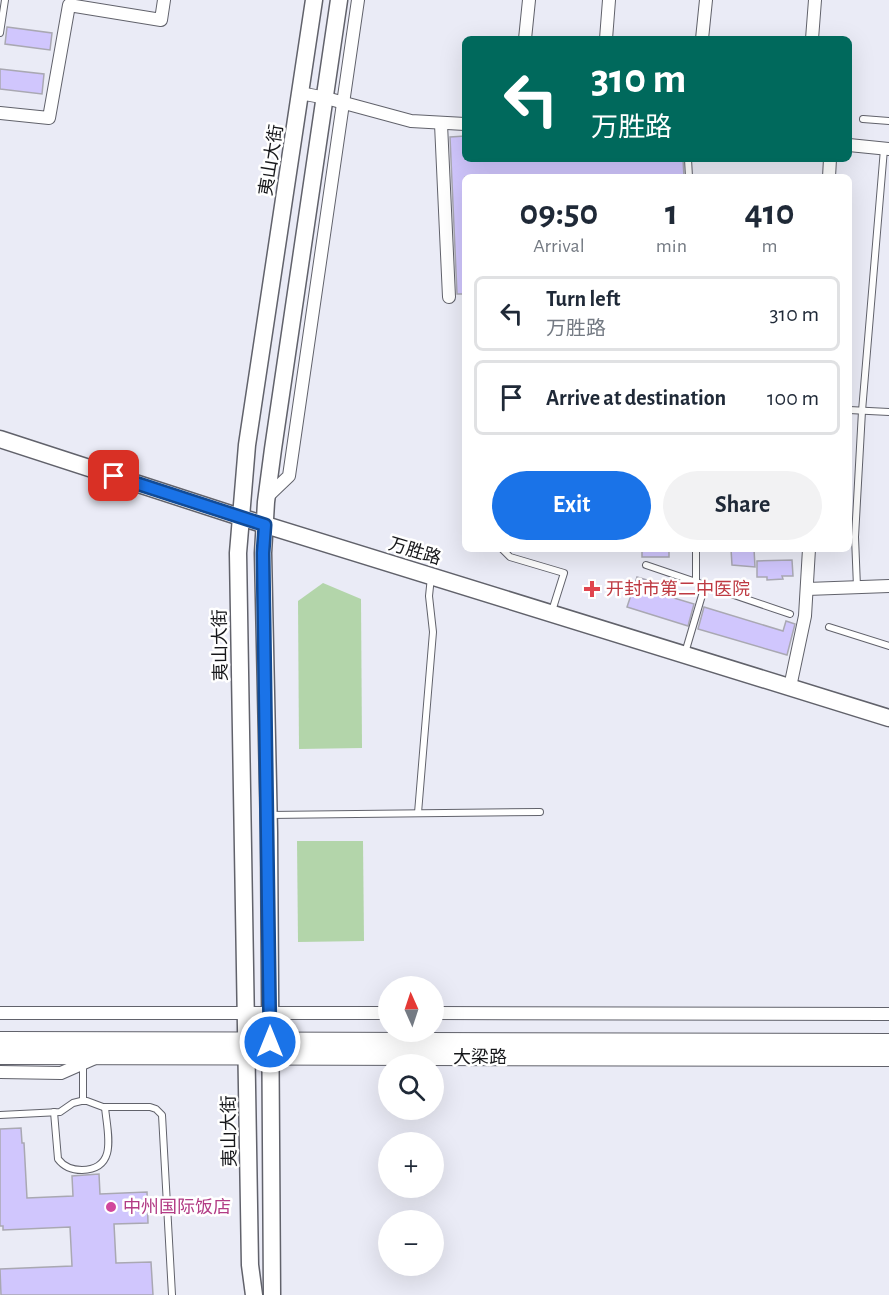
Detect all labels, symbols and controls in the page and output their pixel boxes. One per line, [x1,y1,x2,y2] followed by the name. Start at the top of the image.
[591,58,686,100] text: 310 m
[492,60,570,138] icon: left
[591,114,672,141] text: 万胜路
[255,123,287,197] street label: 夷山大街
[520,195,598,231] text: 09:50
[665,195,678,231] text: 1
[745,195,794,231] text: 410
[533,236,585,256] text: Arrival
[656,236,687,256] text: min
[761,236,777,256] text: m
[546,288,620,310] text: Turn left
[495,297,528,330] icon: left
[770,303,819,325] text: 310 m
[546,319,606,339] text: 万胜路
[495,381,528,414] icon: arrive
[546,387,726,409] text: Arrive at destination
[767,387,819,409] text: 100 m
[88,450,139,501] pin
[97,459,130,492] icon: arrive
[492,471,651,540] button: Exit
[663,471,822,540] button: Share
[386,534,444,568] street label: 万胜路
[606,579,750,599] place label: 开封市第二中医院
[583,580,601,598] marker: 开封市第二中医院
[209,609,231,681] street label: 夷山大街
[378,976,444,1042] north arrow
[378,976,444,1276] map controls
[238,1010,302,1074] position arrow
[453,1047,507,1067] street label: 大梁路
[378,1054,444,1120] button: search
[218,1095,240,1167] street label: 夷山大街
[378,1132,444,1198] button: +
[123,1197,231,1217] place label: 中州国际饭店
[104,1200,118,1214] marker: 中州国际饭店
[378,1210,444,1276] button: −

